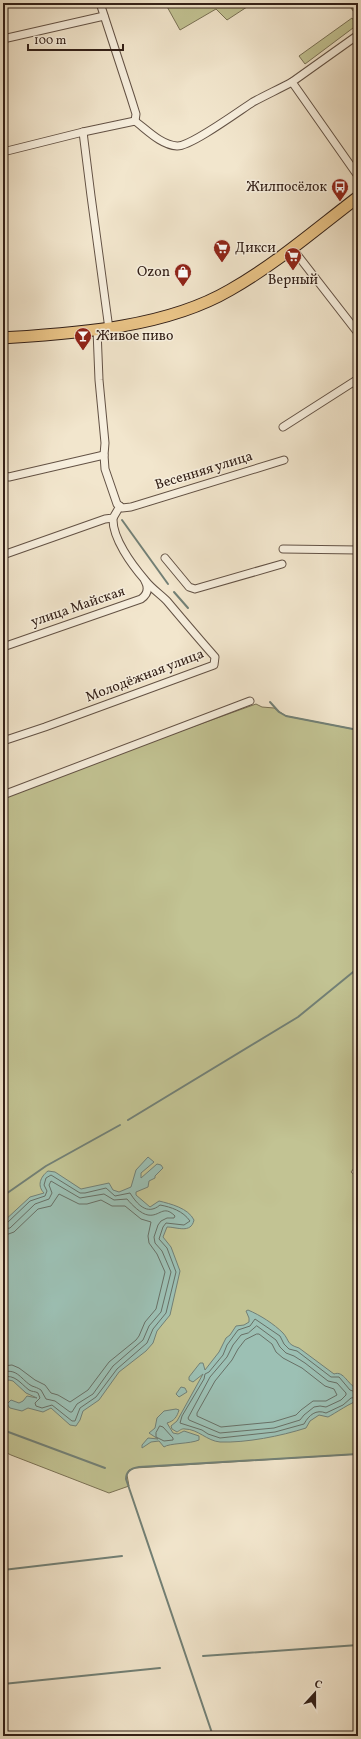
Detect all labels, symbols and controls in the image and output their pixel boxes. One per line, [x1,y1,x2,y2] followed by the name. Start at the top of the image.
[28,26,123,52] scale bar
[34,33,67,49] text: 100 m
[330,177,350,202] bus stop icon: Жилпосёлок
[246,178,328,197] place label: Жилпосёлок
[212,238,232,263] supermarket icon: Дикси
[235,239,276,258] place label: Дикси
[283,246,303,271] supermarket icon: Верный
[173,262,193,287] shop icon: Ozon
[137,263,170,282] place label: Ozon
[268,271,319,290] place label: Верный
[73,326,93,351] bar icon: Живое пиво
[96,327,173,346] place label: Живое пиво
[153,447,255,495] street label: Весенняя улица
[28,582,128,632] street label: улица Майская
[83,645,207,707] street label: Молодёжная улица
[295,1673,335,1713] north arrow
[312,1677,324,1693] text: С

